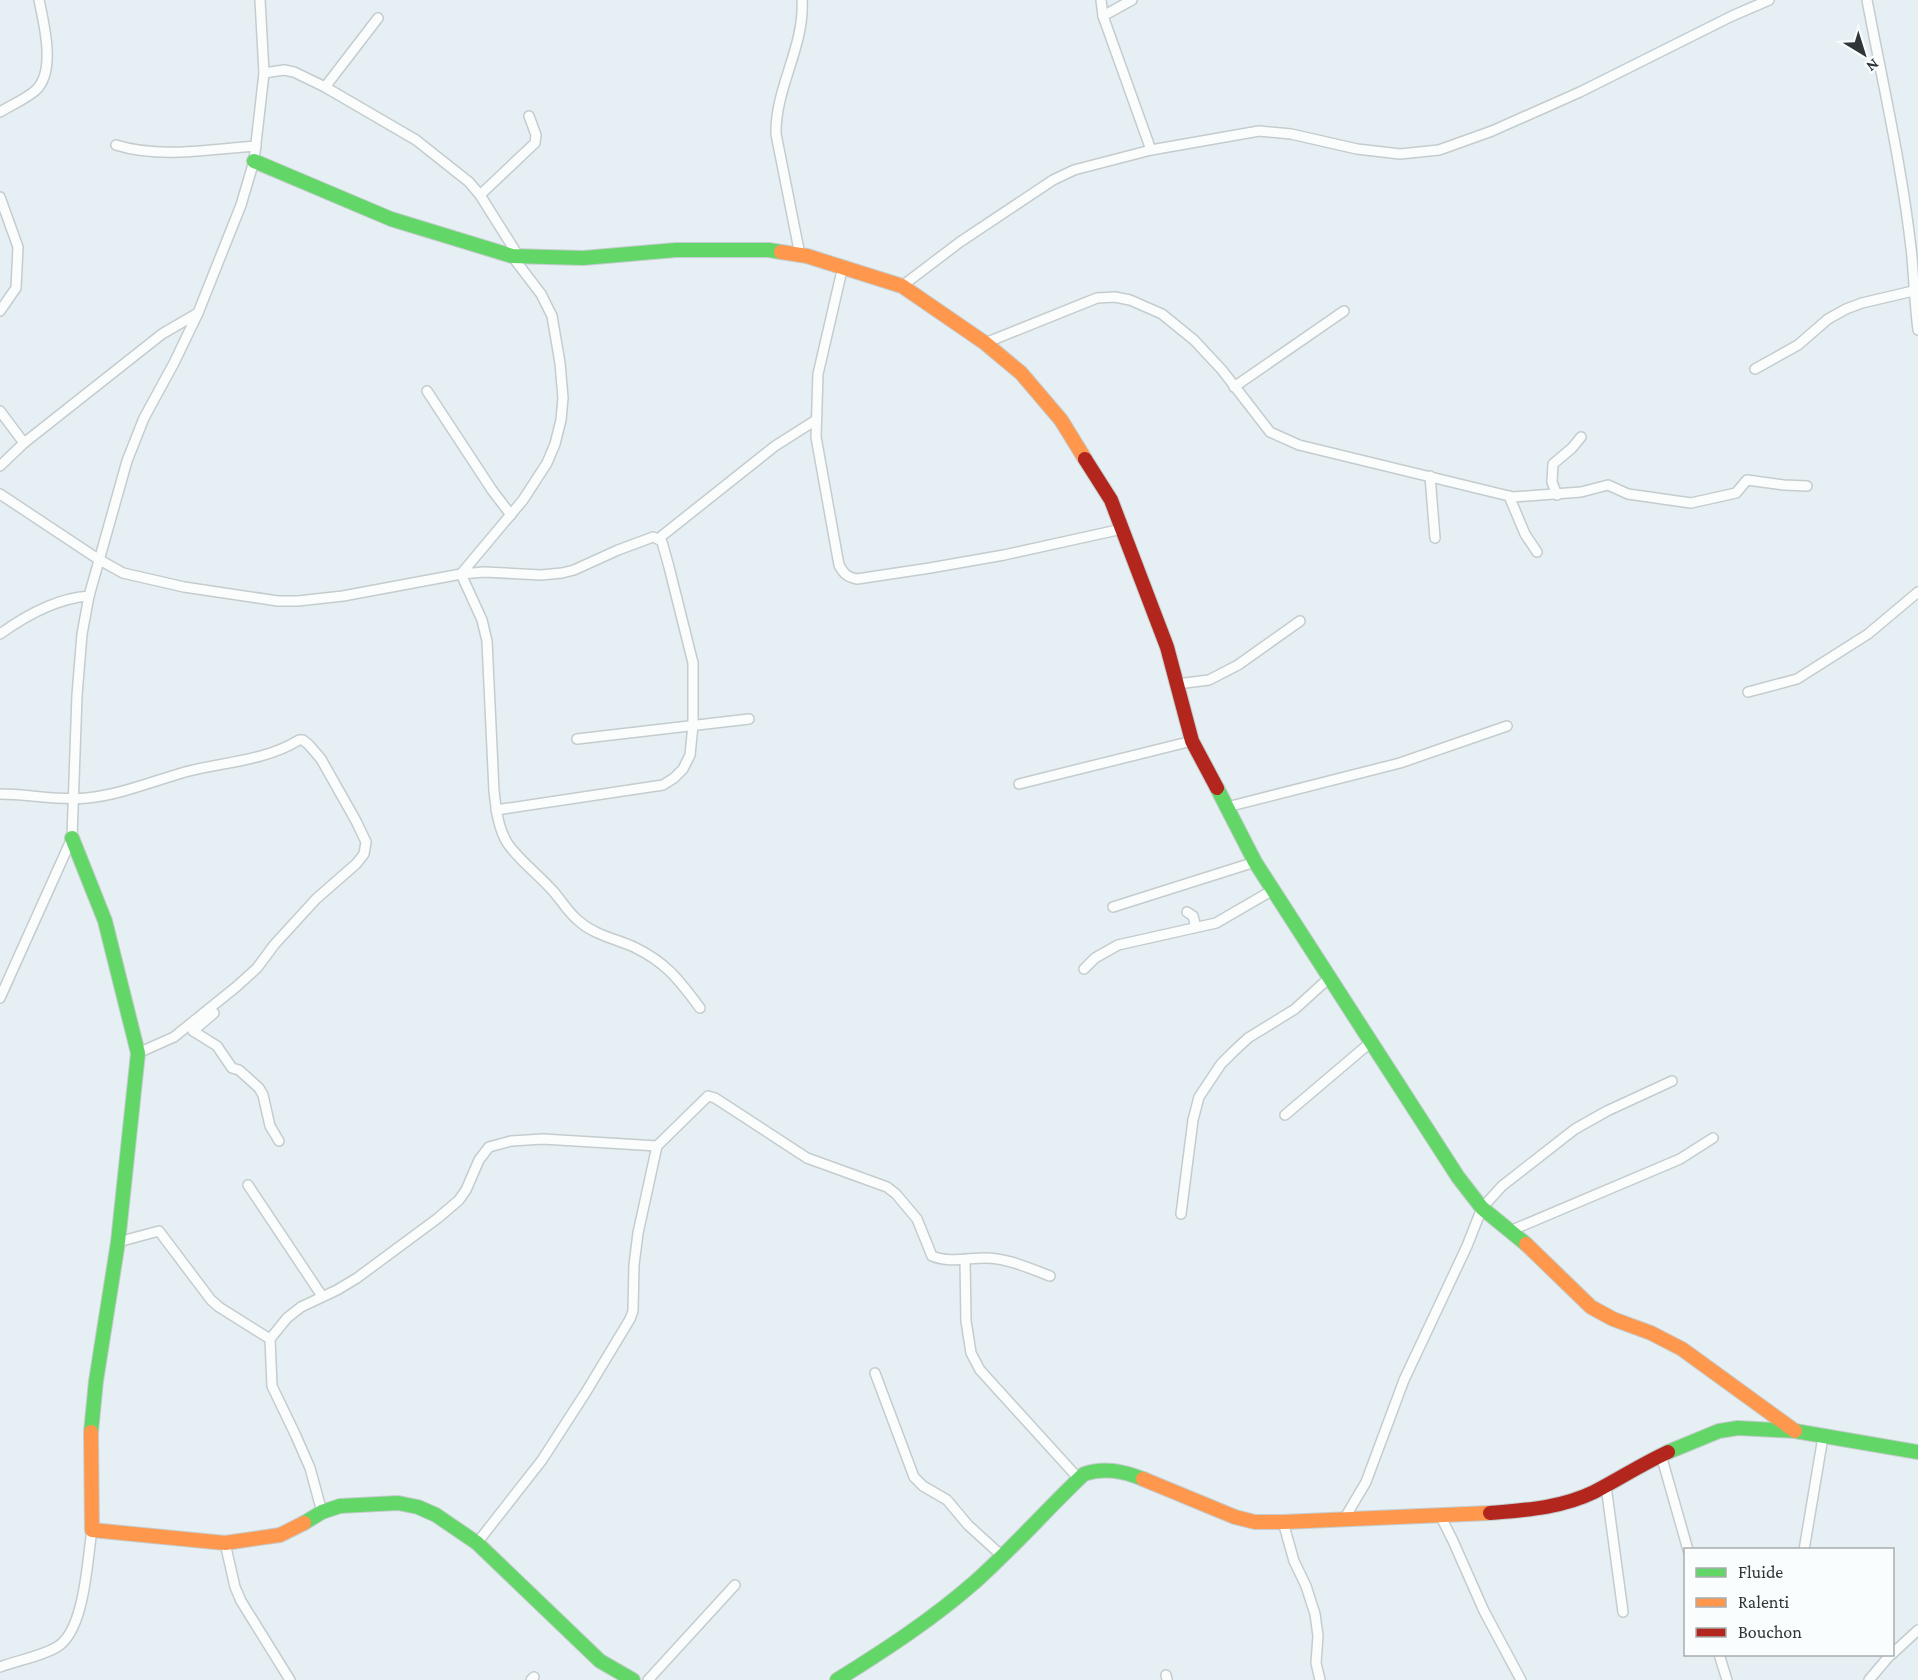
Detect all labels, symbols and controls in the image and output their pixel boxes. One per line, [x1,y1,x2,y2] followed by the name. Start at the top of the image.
[1834,24,1894,84] north arrow
[1863,55,1882,76] text: N
[1684,1548,1894,1656] legend
[1738,1562,1783,1582] text: Fluide
[1738,1592,1789,1612] text: Ralenti
[1738,1622,1802,1642] text: Bouchon

